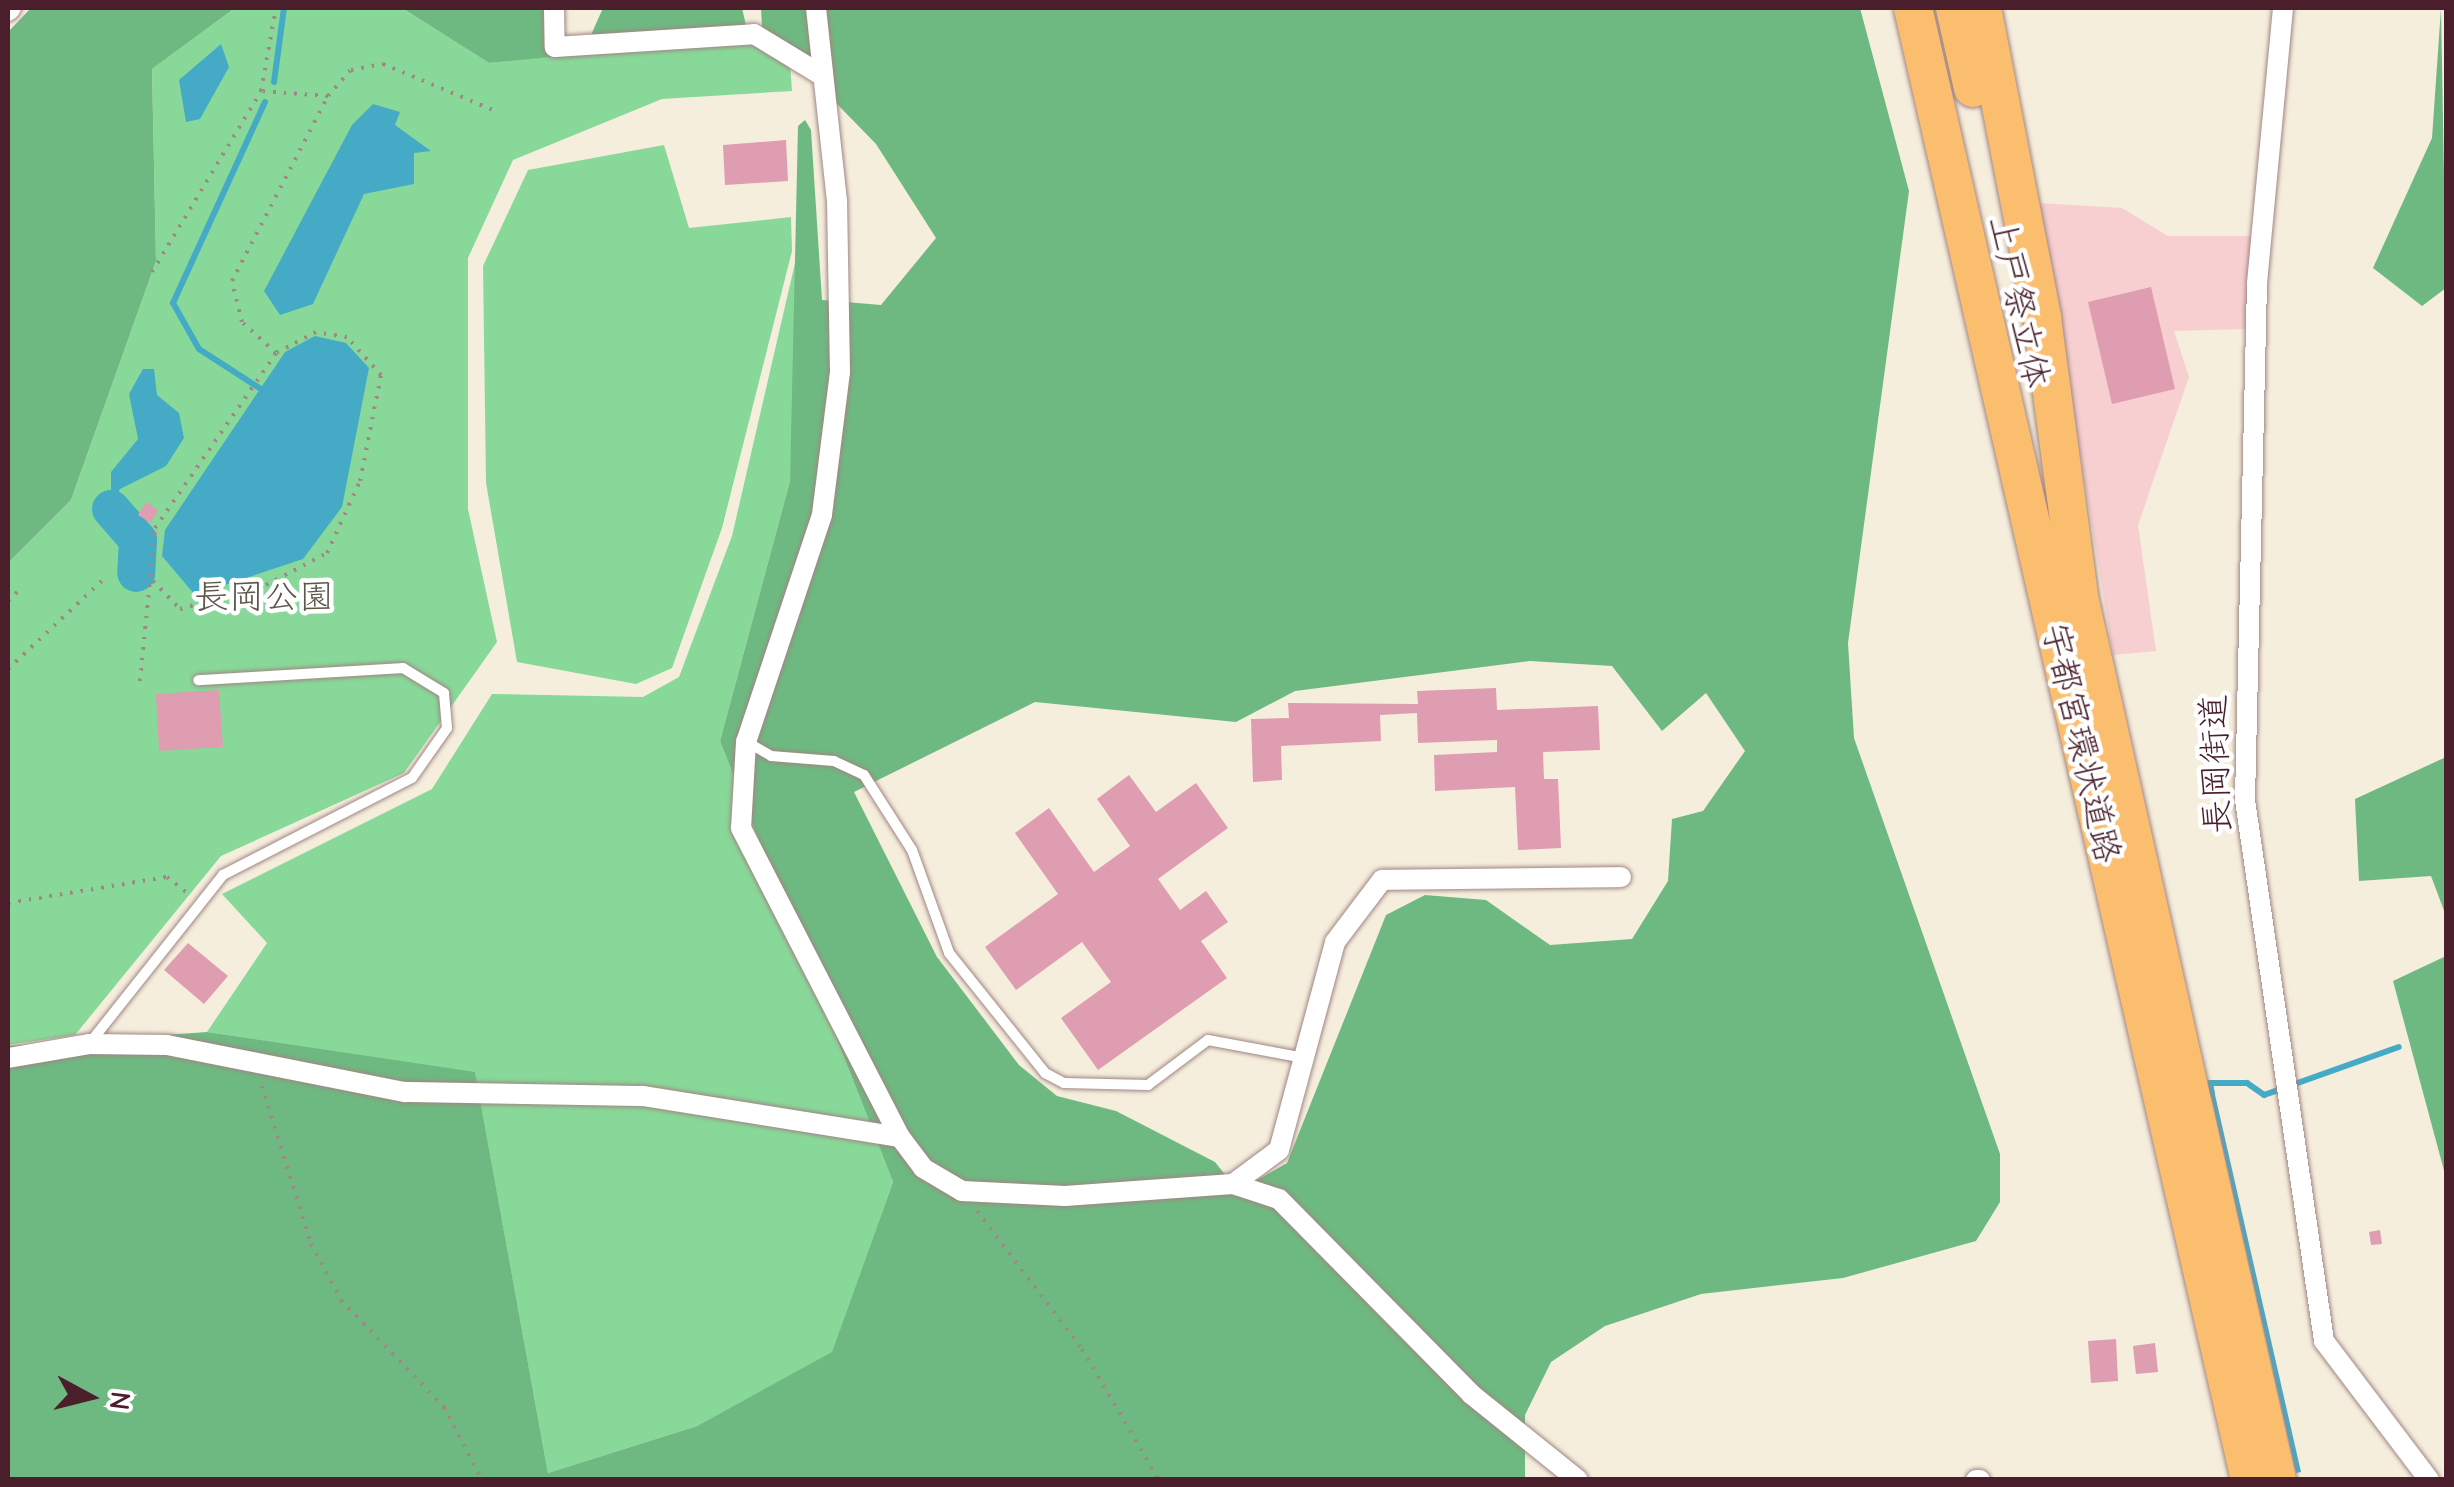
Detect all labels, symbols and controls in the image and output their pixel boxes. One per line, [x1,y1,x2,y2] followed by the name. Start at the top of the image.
[1980,212,2058,392] street label: 上戸祭立体
[194,576,334,618] park label: 長岡公園
[2033,619,2129,867] street label: 宇都宮環状道路
[2193,693,2239,835] street label: 長岡街道
[40,1347,140,1447] north arrow
[103,1390,137,1412] text: N

